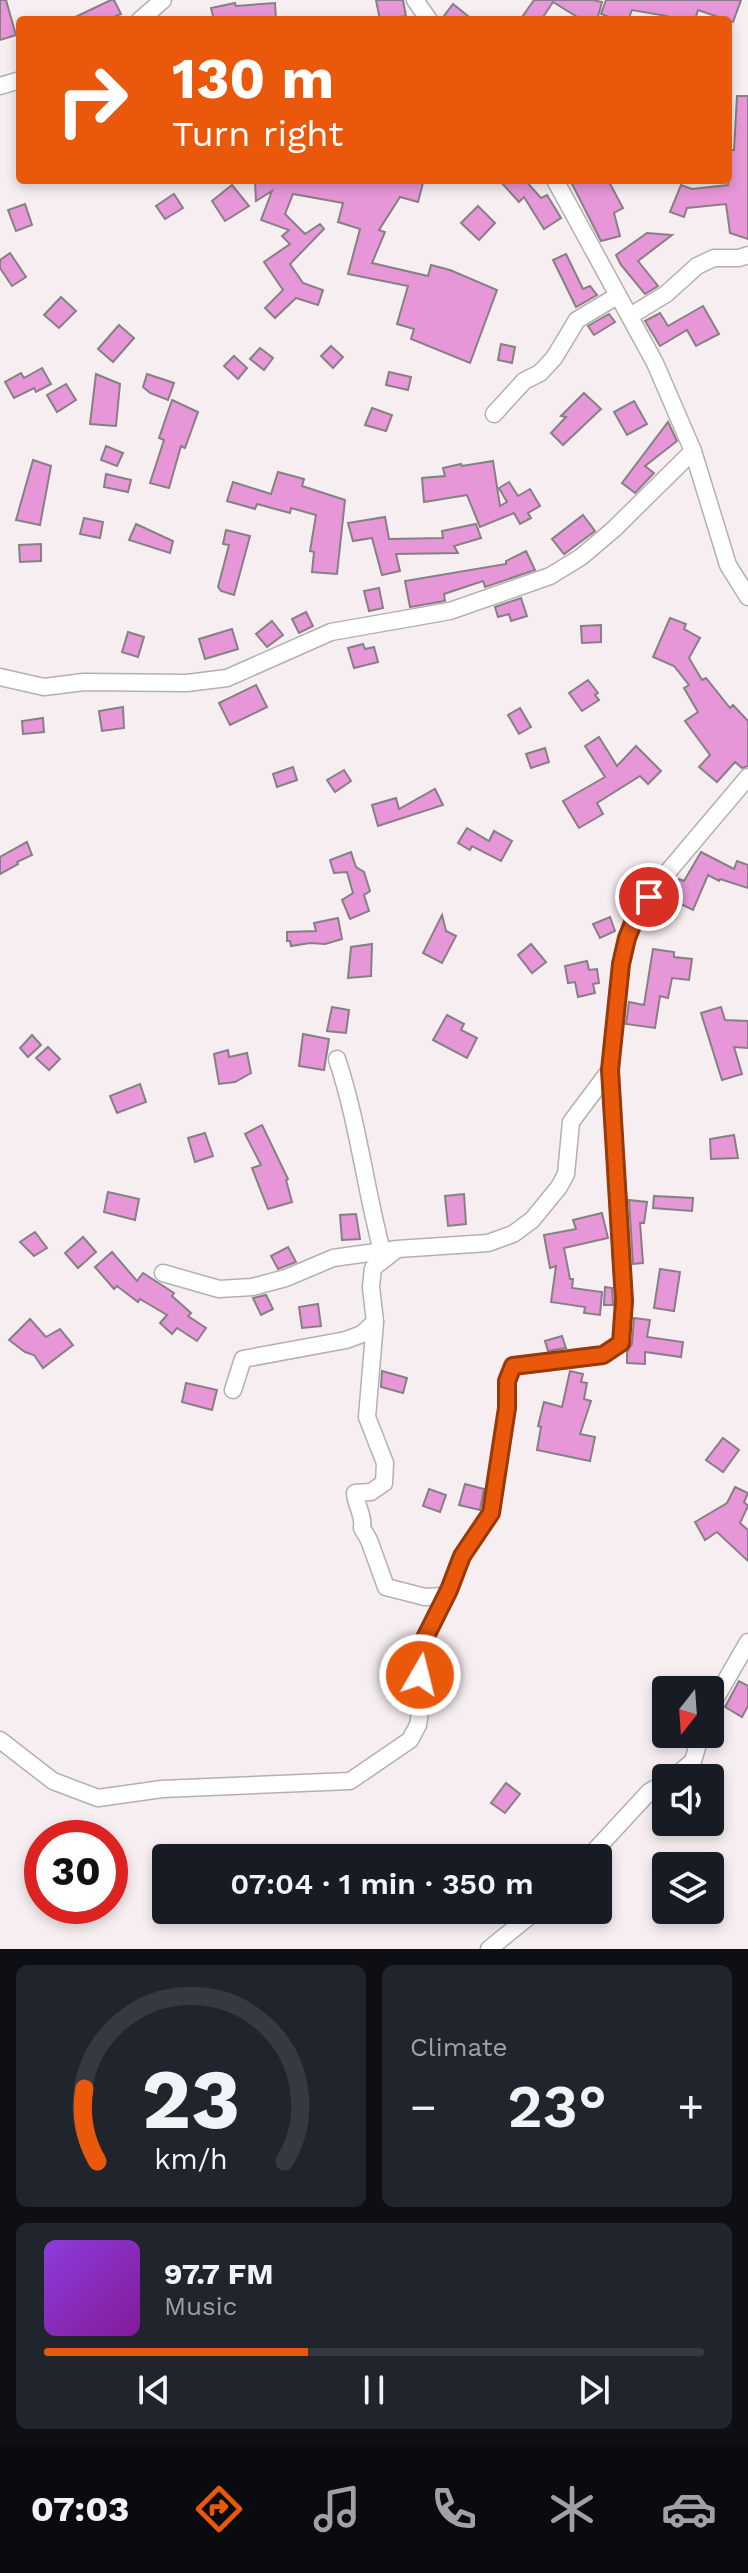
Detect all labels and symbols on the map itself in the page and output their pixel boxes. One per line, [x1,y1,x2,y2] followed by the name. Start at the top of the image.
[615,863,683,931] pin
[378,1633,462,1717] position arrow
[652,1676,724,1748] north arrow
[24,1820,128,1924] speed limit sign: 30

